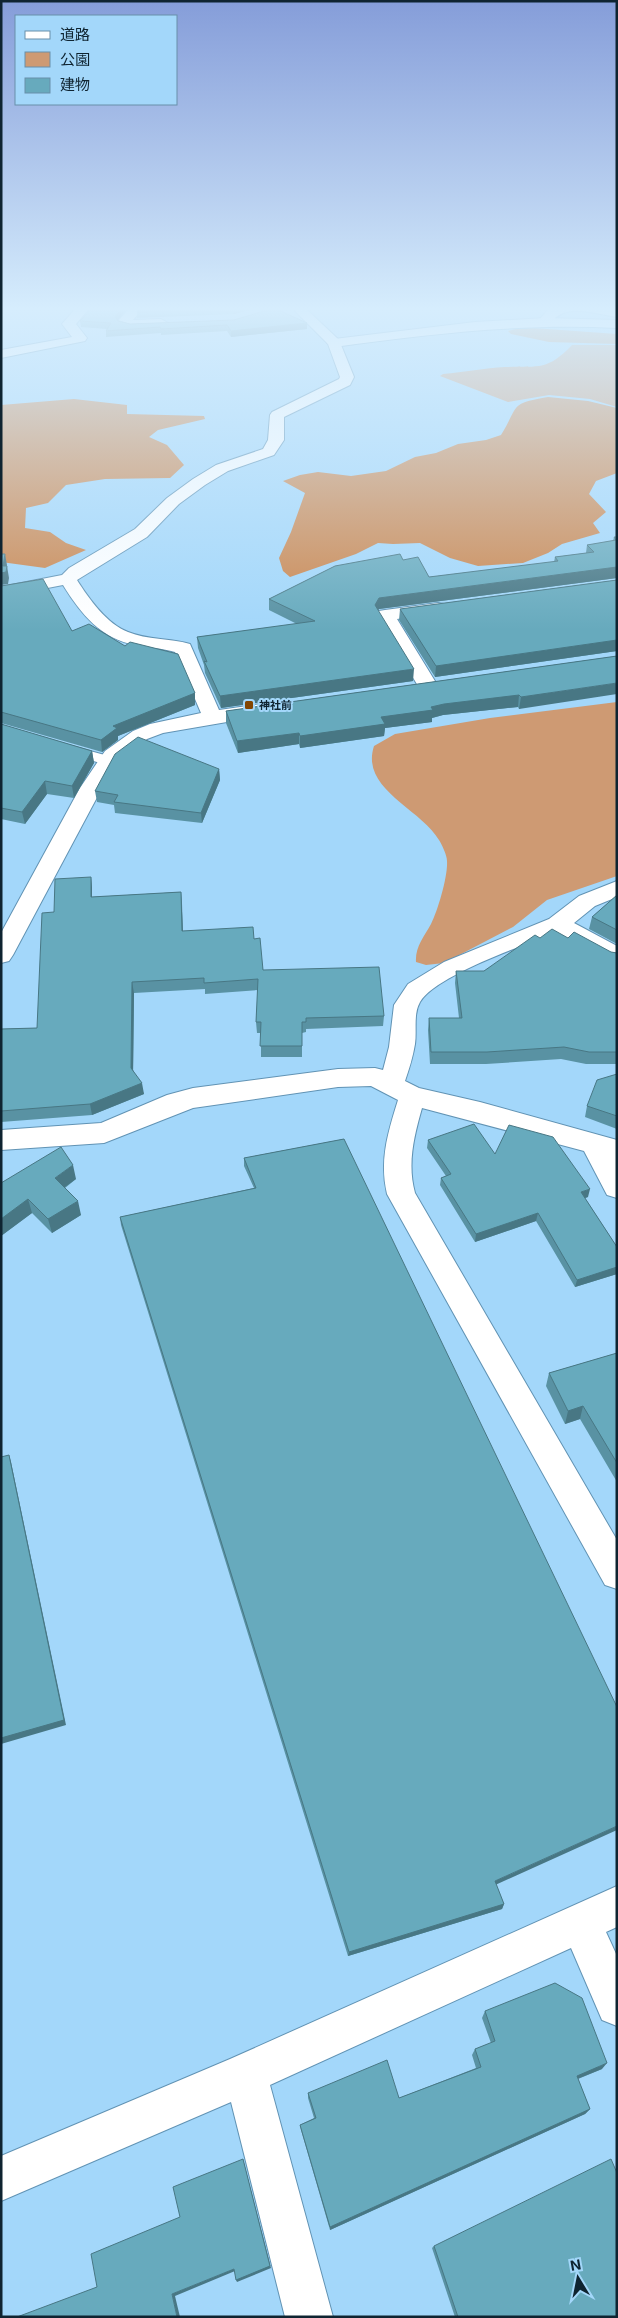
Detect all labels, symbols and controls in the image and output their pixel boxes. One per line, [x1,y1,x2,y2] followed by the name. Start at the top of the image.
[15,15,178,105] legend
[60,25,90,44] text: 道路
[60,50,90,69] text: 公園
[60,75,90,94] text: 建物
[259,698,292,712] place label: 神社前
[243,699,255,711] marker: 神社前
[553,2253,603,2303] north arrow
[569,2255,582,2274] text: N

